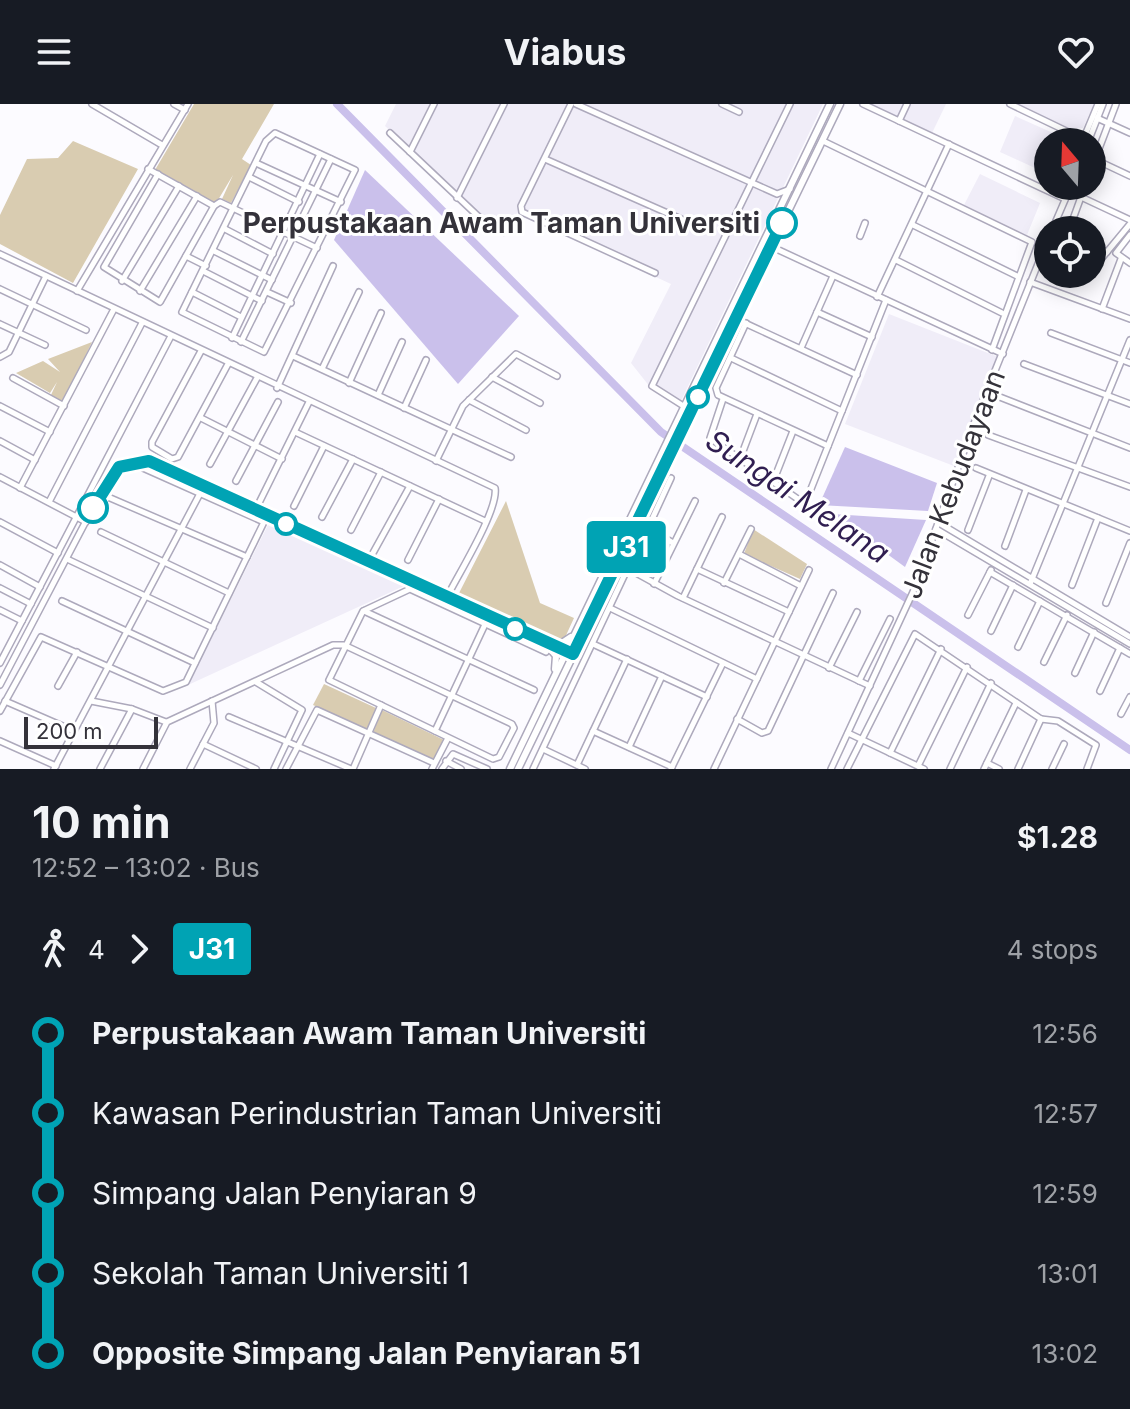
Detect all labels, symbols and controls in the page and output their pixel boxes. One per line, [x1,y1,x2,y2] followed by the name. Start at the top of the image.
[32,30,76,74] icon: menu
[504,30,626,74] text: Viabus
[1054,30,1098,74] icon: heart
[1034,128,1106,200] north arrow
[1034,128,1106,288] map controls
[243,206,760,240] place label: Perpustakaan Awam Taman Universiti
[767,208,797,238] marker: Perpustakaan Awam Taman Universiti
[1034,216,1106,288] button: locate
[894,365,1012,603] street label: Jalan Kebudayaan
[687,386,709,408] unlabelled marker
[699,421,897,571] water label: Sungai Melana
[78,493,108,523] unlabelled marker
[275,513,297,535] unlabelled marker
[580,521,672,573] line badge: J31
[603,530,649,564] text: J31
[504,618,526,640] unlabelled marker
[24,713,158,749] scale bar
[36,718,103,744] text: 200 m
[32,795,171,849] text: 10 min
[1017,819,1098,855] text: $1.28
[32,852,260,883] text: 12:52 – 13:02 · Bus
[32,927,76,971] icon: walk
[117,927,161,971] icon: forward
[189,932,235,966] text: J31
[88,934,105,965] text: 4
[1007,934,1098,965] text: 4 stops
[92,1015,646,1051] text: Perpustakaan Awam Taman Universiti
[1032,1018,1098,1049] text: 12:56
[92,1095,662,1131] text: Kawasan Perindustrian Taman Universiti
[1034,1098,1098,1129] text: 12:57
[92,1175,477,1211] text: Simpang Jalan Penyiaran 9
[1032,1178,1098,1209] text: 12:59
[92,1255,469,1291] text: Sekolah Taman Universiti 1
[1037,1258,1098,1289] text: 13:01
[92,1335,641,1371] text: Opposite Simpang Jalan Penyiaran 51
[1032,1338,1098,1369] text: 13:02

